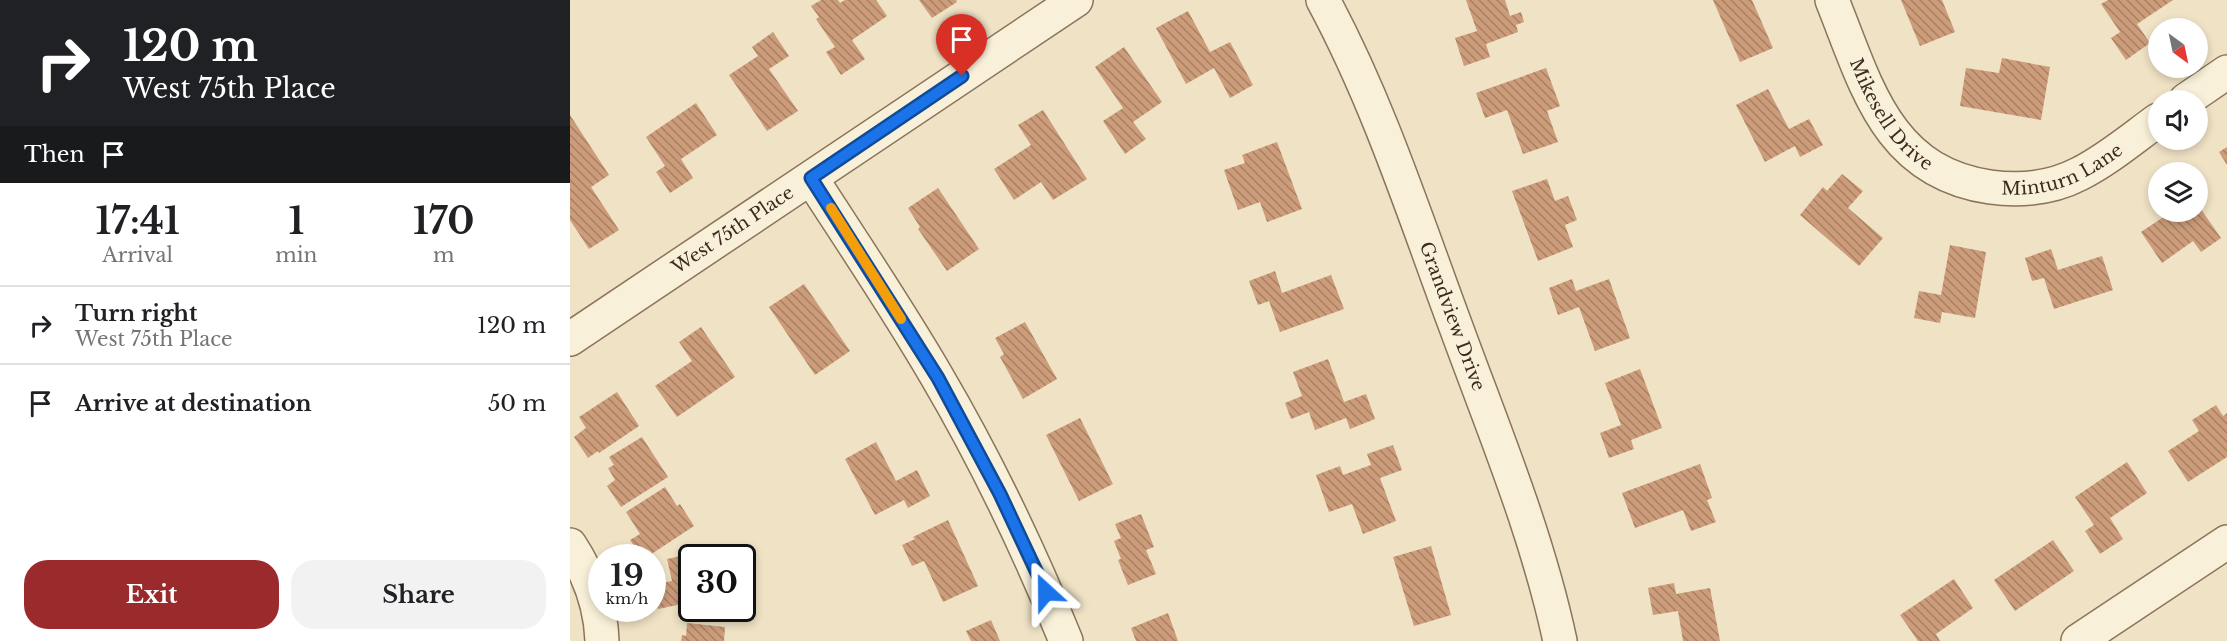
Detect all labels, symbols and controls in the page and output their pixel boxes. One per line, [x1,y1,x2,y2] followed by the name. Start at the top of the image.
[936,14,987,76] pin
[2148,18,2208,78] north arrow
[2148,18,2208,222] map controls
[123,20,258,72] text: 120 m
[945,23,978,56] icon: arrive
[24,24,102,102] icon: right
[1845,55,1937,175] street label: Mikesell Drive
[123,72,336,105] text: West 75th Place
[2148,90,2208,150] button: sound
[97,138,130,171] icon: arrive
[2001,139,2127,200] street label: Minturn Lane
[24,141,85,168] text: Then
[2148,162,2208,222] button: layers
[667,181,798,279] street label: West 75th Place
[96,199,180,244] text: 17:41
[288,199,304,244] text: 1
[413,199,474,244] text: 170
[1415,239,1490,394] street label: Grandview Drive
[102,243,173,267] text: Arrival
[275,243,317,267] text: min
[433,243,454,267] text: m
[75,300,197,327] text: Turn right
[24,309,57,342] icon: right
[477,312,546,339] text: 120 m
[75,327,233,351] text: West 75th Place
[24,387,57,420] icon: arrive
[75,390,312,417] text: Arrive at destination
[488,390,546,417] text: 50 m
[678,544,756,622] speed limit sign: 30
[610,557,644,594] text: 19
[24,560,279,629] button: Exit
[291,560,546,629] button: Share
[1014,560,1078,624] position arrow
[606,589,648,608] text: km/h

